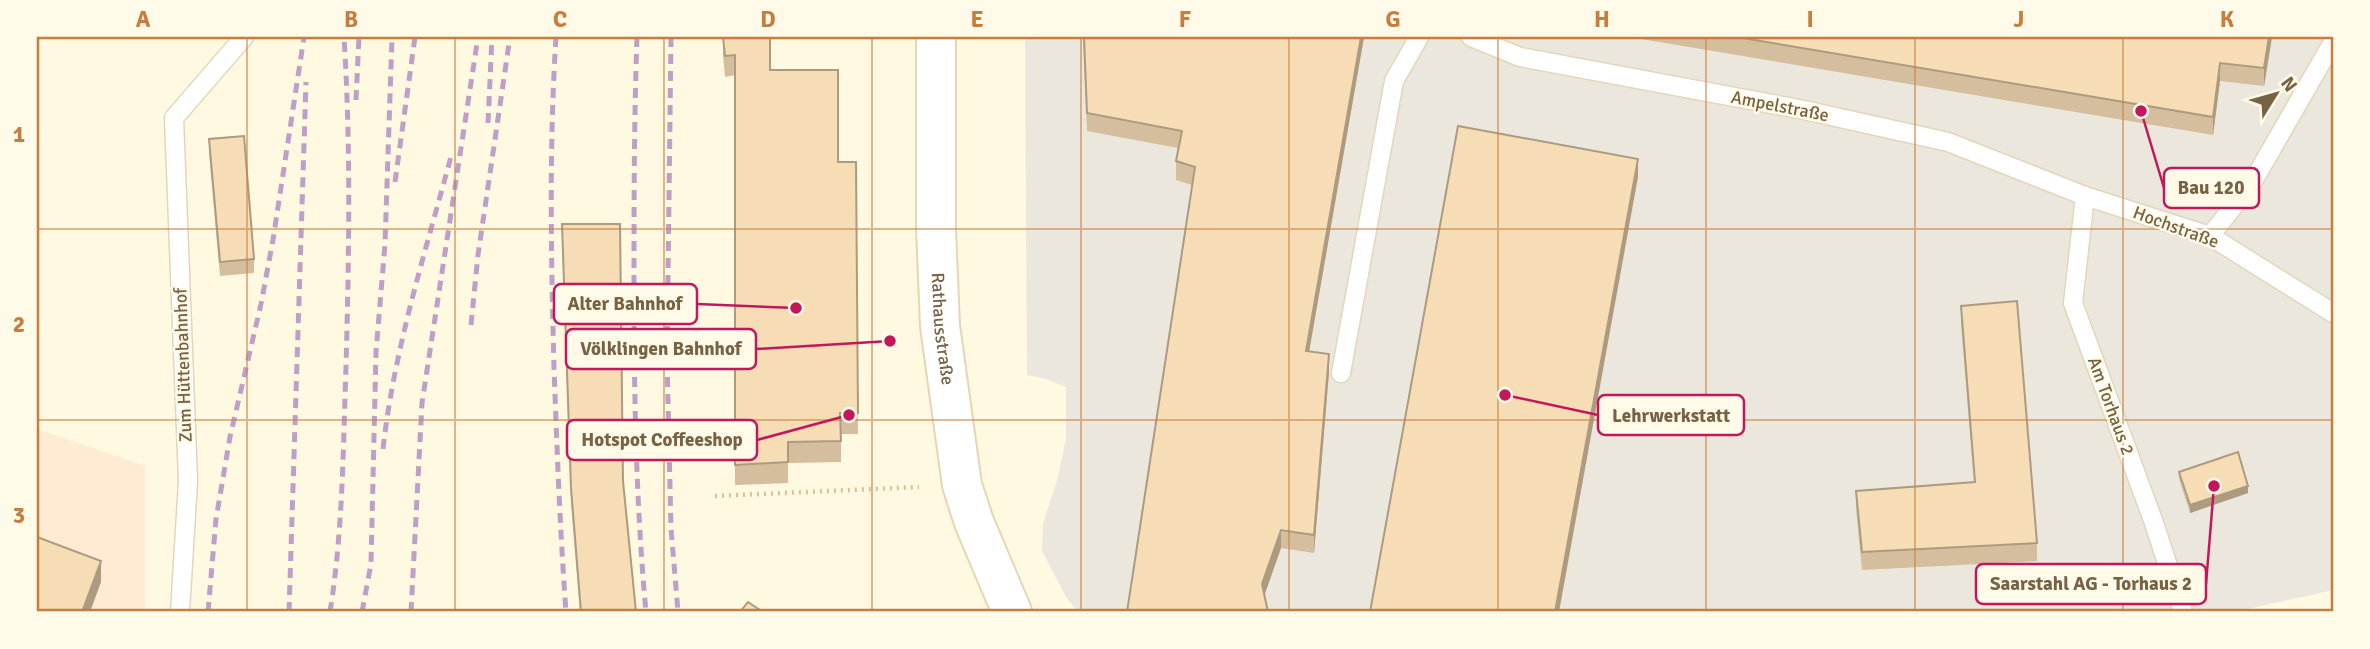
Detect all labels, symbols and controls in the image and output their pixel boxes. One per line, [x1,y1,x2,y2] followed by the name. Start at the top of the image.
[136,5,151,34] text: A
[344,5,358,34] text: B
[553,5,567,34] text: C
[760,5,776,34] text: D
[970,5,984,34] text: E
[1179,5,1191,34] text: F
[1385,5,1401,34] text: G
[1594,5,1610,34] text: H
[1806,5,1814,34] text: I
[2014,5,2024,34] text: J
[2220,5,2235,34] text: K
[2240,60,2310,130] north arrow
[2275,72,2302,97] text: N
[1729,86,1831,126] street label: Ampelstraße
[13,120,25,149] text: 1
[2164,168,2259,208] callout: Bau 120
[2178,176,2244,200] text: Bau 120
[2130,201,2222,253] street label: Hochstraße
[927,272,959,386] street label: Rathausstraße
[554,284,697,324] callout: Alter Bahnhof
[169,287,197,443] street label: Zum Hüttenbahnhof
[568,292,684,316] text: Alter Bahnhof
[13,310,25,339] text: 2
[566,329,756,369] callout: Völklingen Bahnhof
[580,337,743,361] text: Völklingen Bahnhof
[2083,354,2139,458] street label: Am Torhaus 2
[1598,395,1744,435] callout: Lehrwerkstatt
[1612,404,1730,428] text: Lehrwerkstatt
[567,420,757,460] callout: Hotspot Coffeeshop
[581,428,743,452] text: Hotspot Coffeeshop
[13,501,25,530] text: 3
[1976,564,2206,604] callout: Saarstahl AG - Torhaus 2
[1990,572,2192,596] text: Saarstahl AG - Torhaus 2

